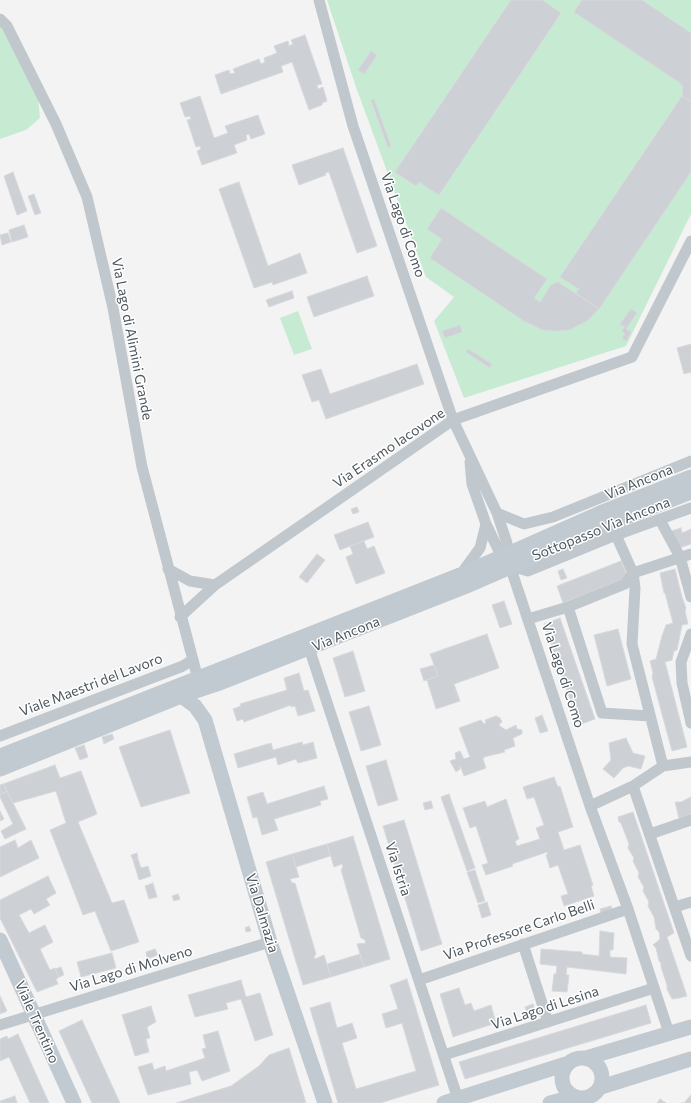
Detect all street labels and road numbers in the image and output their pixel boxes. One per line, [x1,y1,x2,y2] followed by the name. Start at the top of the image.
[377,170,429,280] street label: Via Lago di Como
[108,256,156,422] street label: Via Lago di Alimini Grande
[330,404,448,492] street label: Via Erasmo Iacovone
[603,461,675,503] street label: Via Ancona
[530,494,672,564] street label: Sottopasso Via Ancona
[310,613,382,655] street label: Via Ancona
[538,620,588,730] street label: Via Lago di Como
[17,650,165,720] street label: Viale Maestri del Lavoro
[381,840,415,898] street label: Via Istria
[242,871,282,955] street label: Via Dalmazia
[441,896,597,964] street label: Via Professore Carlo Belli
[68,942,194,996] street label: Via Lago di Molveno
[11,978,63,1066] street label: Viale Trentino
[489,983,601,1033] street label: Via Lago di Lesina

